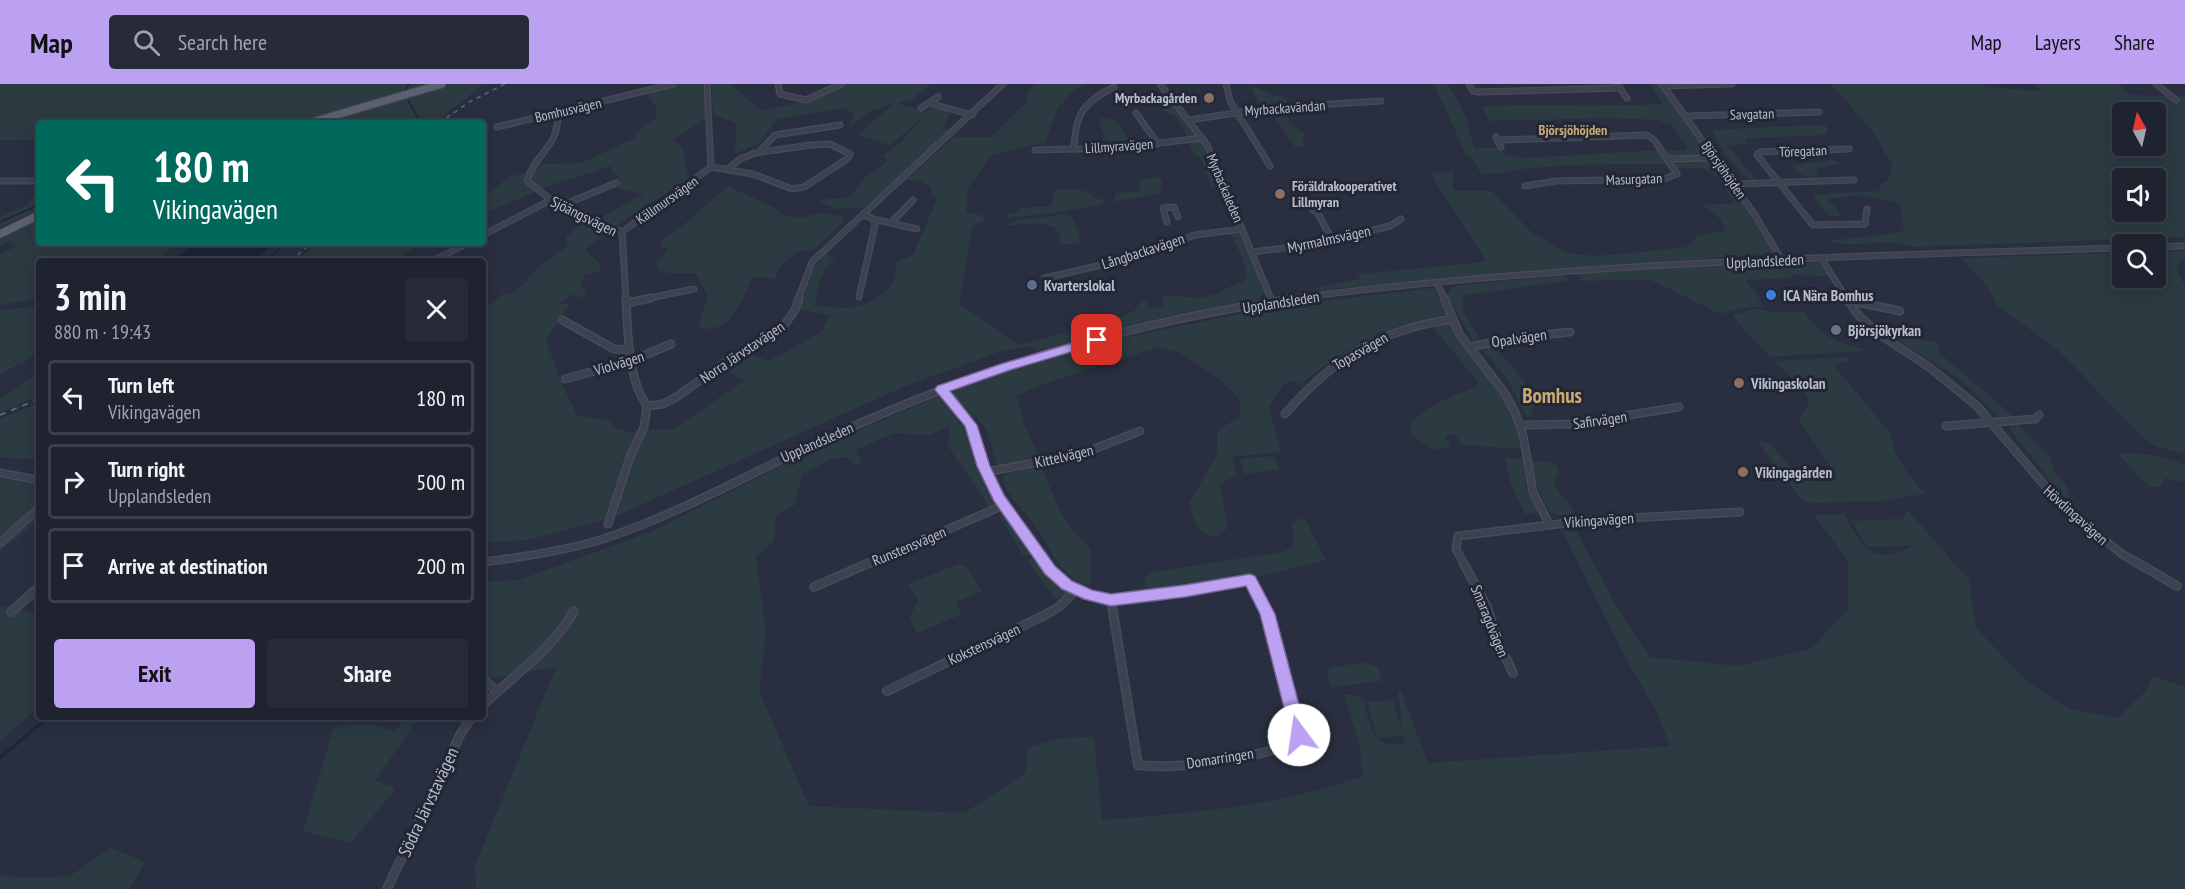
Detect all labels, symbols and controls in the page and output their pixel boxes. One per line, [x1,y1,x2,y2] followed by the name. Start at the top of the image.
[109,15,529,69] search box
[30,24,73,61] text: Map
[130,26,163,59] icon: search
[178,28,267,56] text: Search here
[1971,29,2002,56] text: Map
[2035,29,2081,56] text: Layers
[2114,29,2155,56] text: Share
[1115,89,1197,107] place label: Myrbackagården
[1202,91,1216,105] marker: Myrbackagården
[533,94,603,126] street label: Bomhusvägen
[1244,96,1326,120] street label: Myrbackavändan
[2112,102,2166,156] north arrow
[2112,102,2166,288] map controls
[1730,104,1774,124] street label: Savgatan
[1539,121,1607,139] district label: Björsjöhöjden
[1084,135,1154,157] street label: Lillmyravägen
[1698,138,1750,202] street label: Björsjöhöjden
[153,139,250,194] text: 180 m
[1779,141,1827,161] street label: Töregatan
[54,144,132,222] icon: left
[1203,151,1247,225] street label: Myrbackaleden
[2112,168,2166,222] button: sound
[1605,169,1663,189] street label: Masurgatan
[632,172,702,228] street label: Källmursvägen
[1292,177,1397,211] place label: Föräldrakooperativet Lillmyran
[1273,187,1287,201] marker: Föräldrakooperativet Lillmyran
[153,192,278,226] text: Vikingavägen
[548,192,620,240] street label: Sjöängsvägen
[1286,221,1372,257] street label: Myrmalmsvägen
[1099,229,1187,273] street label: Långbackavägen
[2112,234,2166,288] button: search
[1726,249,1804,273] street label: Upplandsleden
[54,273,127,320] text: 3 min
[1044,276,1115,295] place label: Kvarterslokal
[405,278,468,341] button: close
[1025,278,1039,292] marker: Kvarterslokal
[1783,286,1874,305] place label: ICA Nära Bomhus
[1241,287,1321,317] street label: Upplandsleden
[1764,288,1778,302] marker: ICA Nära Bomhus
[1071,314,1122,365] pin
[696,317,788,387] street label: Norra Järvstavägen
[54,319,151,345] text: 880 m · 19:43
[1848,321,1921,340] place label: Björsjökyrkan
[1080,323,1113,356] icon: arrive
[1829,323,1843,337] marker: Björsjökyrkan
[1490,325,1548,351] street label: Opalvägen
[1329,328,1391,374] street label: Topasvägen
[591,346,646,380] street label: Violvägen
[108,371,174,399] text: Turn left
[1750,374,1826,393] place label: Vikingaskolan
[1732,376,1746,390] marker: Vikingaskolan
[57,381,90,414] icon: left
[1522,382,1582,409] district label: Bomhus
[416,384,465,412] text: 180 m
[108,399,201,425] text: Vikingavägen
[1572,407,1628,433] street label: Safirvägen
[778,418,856,466] street label: Upplandsleden
[1033,440,1095,472] street label: Kittelvägen
[108,455,185,483] text: Turn right
[1754,463,1832,482] place label: Vikingagården
[57,465,90,498] icon: right
[1736,465,1750,479] marker: Vikingagården
[416,468,465,496] text: 500 m
[2040,481,2112,549] street label: Hövdingavägen
[108,483,211,509] text: Upplandsleden
[1563,508,1634,532] street label: Vikingavägen
[869,522,949,570] street label: Runstensvägen
[57,549,90,582] icon: arrive
[108,552,268,580] text: Arrive at destination
[416,552,465,580] text: 200 m
[1467,582,1513,660] street label: Smaragdvägen
[945,619,1023,669] street label: Kokstensvägen
[54,639,255,708] button: Exit
[267,639,468,708] button: Share
[1267,703,1331,767] position arrow
[1185,743,1255,773] street label: Domarringen
[393,744,463,860] street label: Södra Järvstavägen

